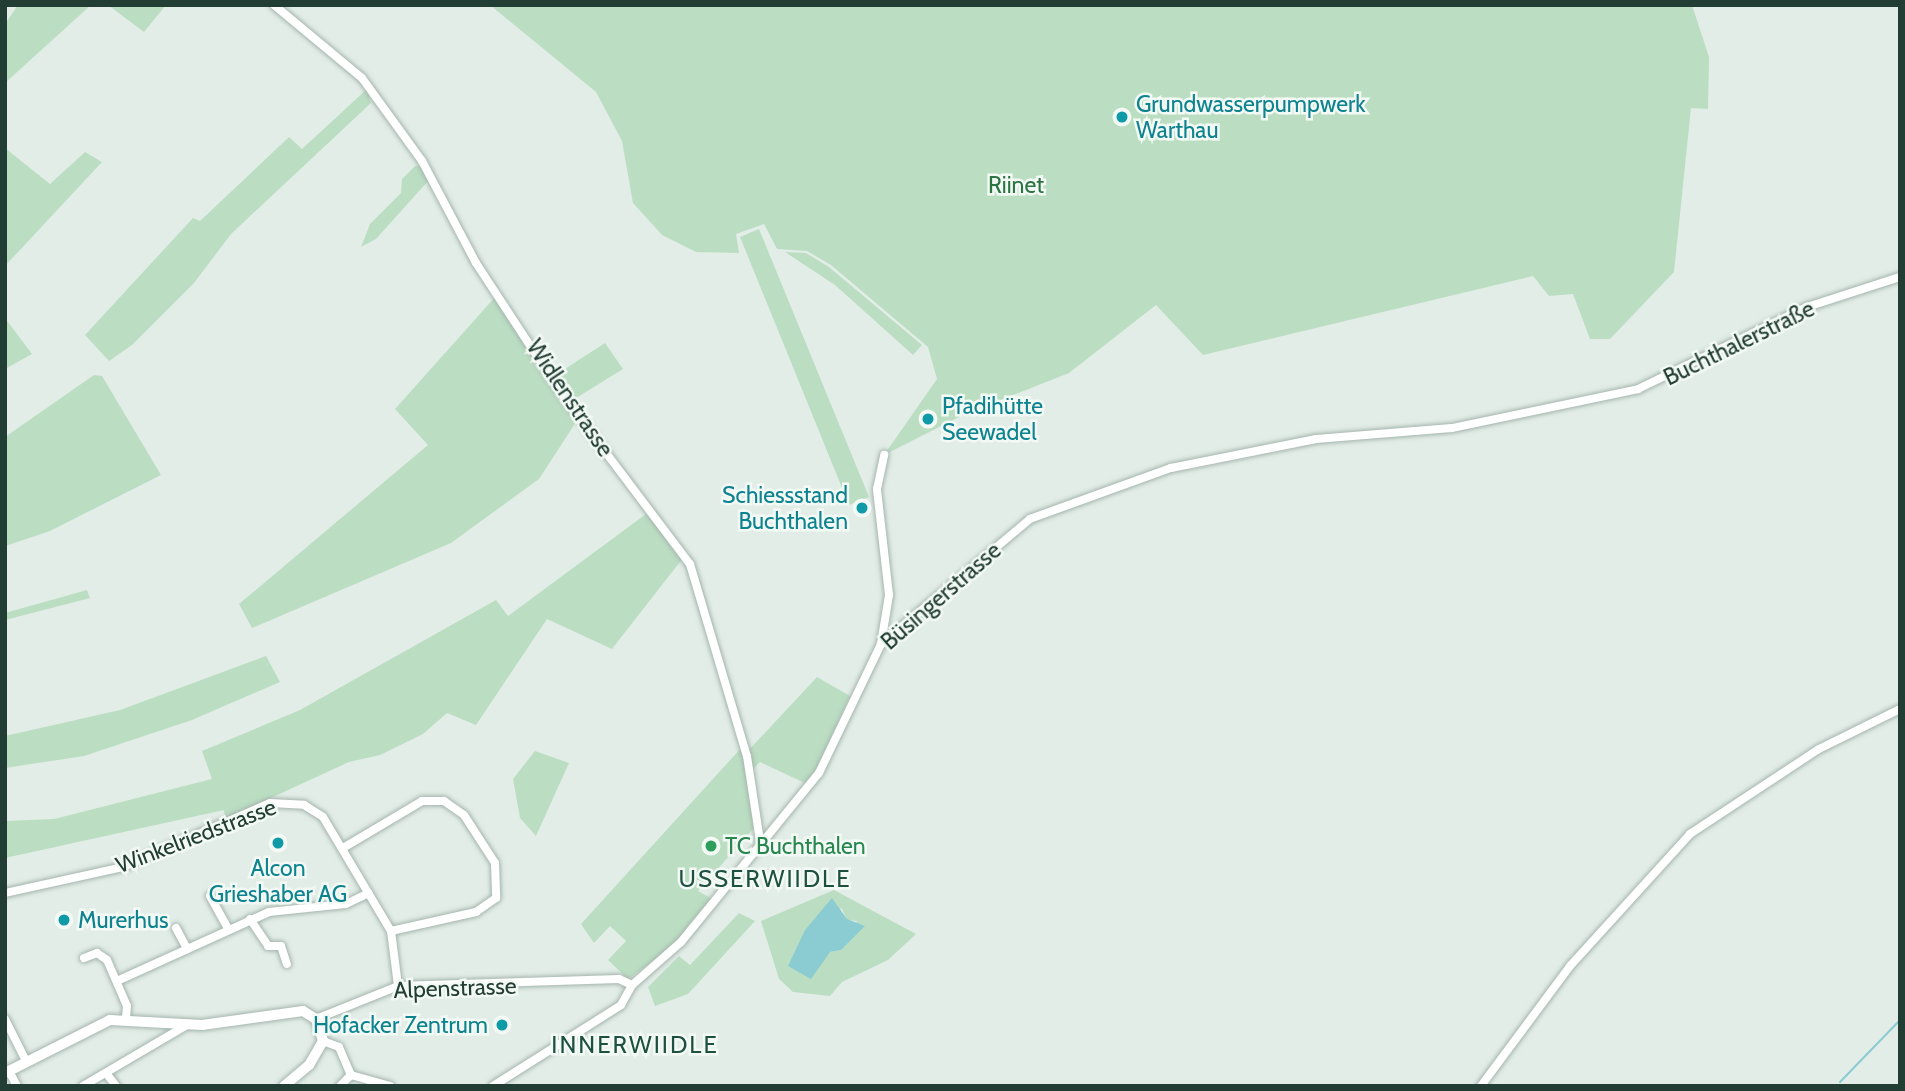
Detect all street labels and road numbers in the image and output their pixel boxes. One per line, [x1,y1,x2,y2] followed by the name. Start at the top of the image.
[1659,295,1819,391] street label: Buchthalerstraße
[521,334,619,462] street label: Widlenstrasse
[875,536,1007,656] street label: Büsingerstrasse
[112,793,280,879] street label: Winkelriedstrasse
[393,972,517,1004] street label: Alpenstrasse

